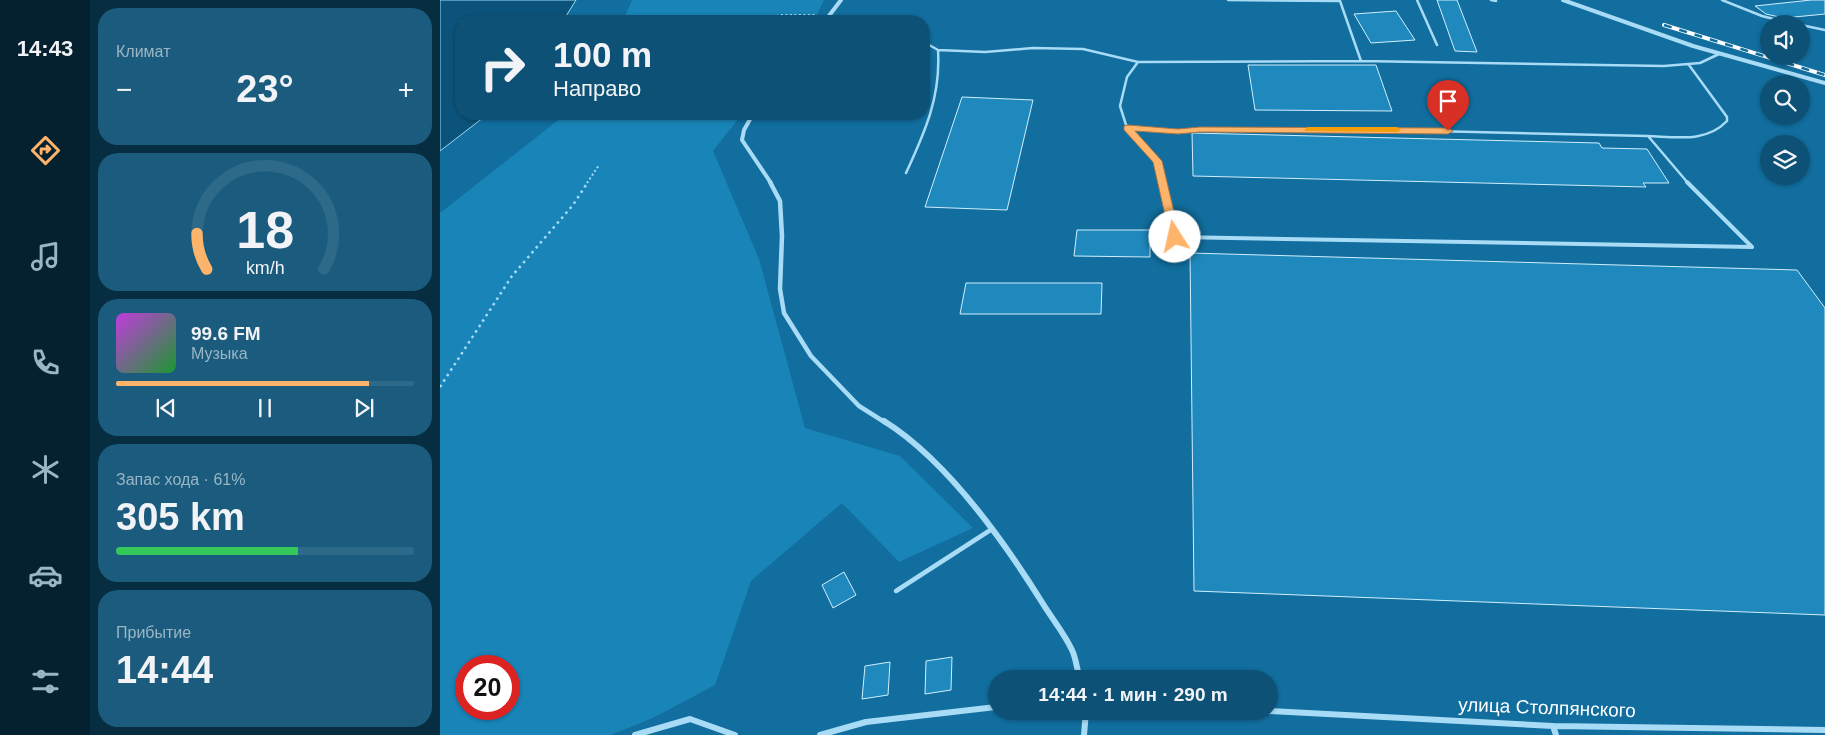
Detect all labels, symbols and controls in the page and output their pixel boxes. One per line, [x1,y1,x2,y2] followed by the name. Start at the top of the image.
[1760,15,1810,185] map controls
[1760,15,1810,65] button: sound
[470,35,535,100] icon: right
[553,35,652,74] text: 100 m
[17,36,73,61] text: 14:43
[116,43,170,60] text: Климат
[236,68,294,110] text: 23°
[116,74,132,105] text: −
[398,74,414,105] text: +
[1760,75,1810,125] button: search
[553,76,641,101] text: Направо
[1427,80,1469,131] pin
[1434,87,1462,115] icon: arrive
[28,133,63,168] icon: directions
[1760,135,1810,185] button: layers
[236,201,294,259] text: 18
[1148,210,1200,262] position arrow
[28,239,63,274] icon: music
[246,258,284,278] text: km/h
[191,323,261,344] text: 99.6 FM
[28,345,63,380] icon: phone
[191,345,248,362] text: Музыка
[152,394,180,422] icon: previous
[251,394,279,422] icon: pause
[350,394,378,422] icon: next
[28,452,63,487] icon: climate
[116,471,245,488] text: Запас хода · 61%
[116,496,245,538] text: 305 km
[28,558,63,593] icon: car
[116,624,191,641] text: Прибытие
[116,649,213,691] text: 14:44
[455,655,520,720] speed limit sign: 20
[28,664,63,699] icon: filters
[1038,684,1228,705] text: 14:44 · 1 мин · 290 m
[1458,694,1636,721] street label: улица Столпянского

